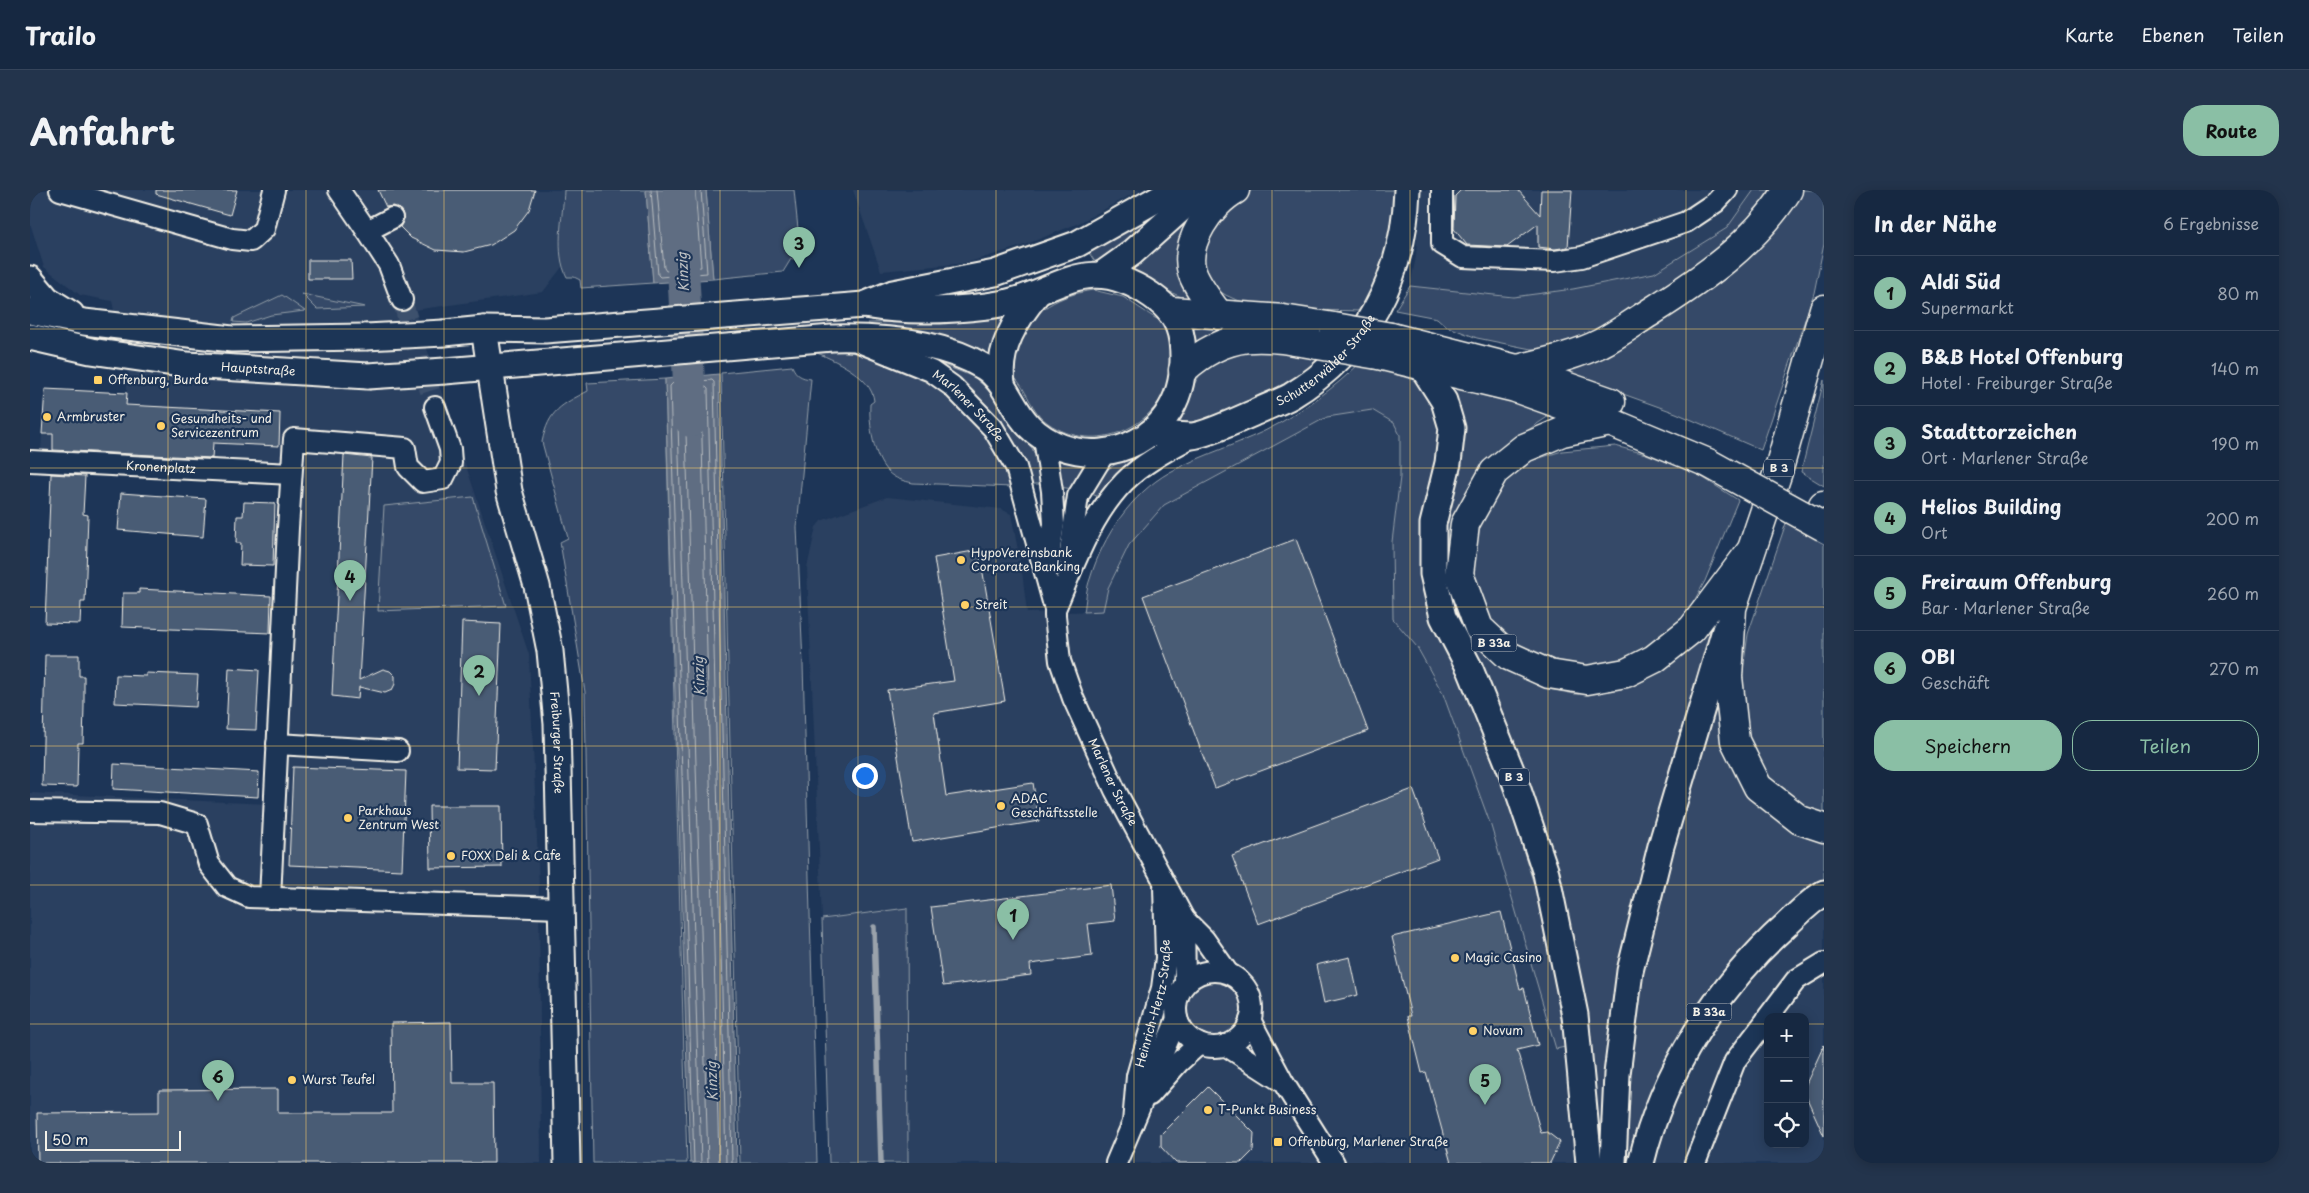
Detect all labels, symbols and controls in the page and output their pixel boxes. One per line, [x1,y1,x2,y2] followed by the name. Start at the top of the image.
[25,17,96,53] text: Trailo
[2065,21,2114,48] text: Karte
[2142,21,2205,48] text: Ebenen
[2233,21,2284,48] text: Teilen
[30,104,175,157] text: Anfahrt
[2183,105,2279,156] button: Route
[1874,207,1996,239] text: In der Nähe
[2163,211,2259,235] text: 6 Ergebnisse
[783,227,815,268] pin: 3
[671,251,694,292] water label: Kinzig
[1921,267,2001,295] text: Aldi Süd
[1886,281,1894,305] text: 1
[2217,281,2259,305] text: 80 m
[1921,295,2014,319] text: Supermarkt
[1273,310,1379,410] street label: Schutterwälder Straße
[1921,342,2123,370] text: B&B Hotel Offenburg
[1884,356,1896,380] text: 2
[2211,356,2259,380] text: 140 m
[221,357,296,380] street label: Hauptstraße
[929,365,1009,445] street label: Marlener Straße
[108,370,209,388] place label: Offenburg, Burda
[1921,370,2113,394] text: Hotel · Freiburger Straße
[92,374,104,386] marker: Offenburg, Burda
[57,407,125,425] place label: Armbruster
[171,409,272,441] place label: Gesundheits- und Servicezentrum
[41,411,53,423] marker: Armbruster
[1921,417,2077,445] text: Stadttorzeichen
[155,420,167,432] marker: Gesundheits- und Servicezentrum
[1885,431,1895,455] text: 3
[2211,431,2259,455] text: 190 m
[1921,445,2088,469] text: Ort · Marlener Straße
[126,456,197,477] street label: Kronenplatz
[1764,460,1794,476] road number: B 3
[1921,492,2061,520] text: Helios Building
[1885,506,1895,530] text: 4
[2206,506,2259,530] text: 200 m
[1921,520,1948,544] text: Ort
[971,543,1080,575] place label: HypoVereinsbank Corporate Banking
[955,554,967,566] marker: HypoVereinsbank Corporate Banking
[334,560,366,601] pin: 4
[1921,567,2111,595] text: Freiraum Offenburg
[1885,581,1895,605] text: 5
[2207,581,2259,605] text: 260 m
[975,595,1007,613] place label: Streit
[1921,595,2090,619] text: Bar · Marlener Straße
[959,599,971,611] marker: Streit
[1472,634,1516,652] road number: B 33a
[1921,642,1955,670] text: OBI
[463,655,495,696] pin: 2
[687,655,710,696] water label: Kinzig
[1884,656,1896,680] text: 6
[2209,656,2259,680] text: 270 m
[1921,670,1990,694] text: Geschäft
[546,690,569,794] street label: Freiburger Straße
[1874,720,2062,771] button: Speichern
[2072,720,2259,771] button: Teilen
[1084,735,1143,829] street label: Marlener Straße
[852,763,878,789] your location
[1499,768,1529,786] road number: B 3
[1011,789,1098,821] place label: ADAC Geschäftsstelle
[995,800,1007,812] marker: ADAC Geschäftsstelle
[358,801,439,833] place label: Parkhaus Zentrum West
[342,812,354,824] marker: Parkhaus Zentrum West
[461,846,561,864] place label: FOXX Deli & Cafe
[445,850,457,862] marker: FOXX Deli & Cafe
[997,899,1029,940] pin: 1
[1130,939,1174,1069] street label: Heinrich-Hertz-Straße
[1465,948,1542,966] place label: Magic Casino
[1449,952,1461,964] marker: Magic Casino
[1686,1004,1732,1020] road number: B 33a
[1764,1013,1809,1148] map controls
[1764,1013,1809,1058] button: +
[1483,1021,1523,1039] place label: Novum
[1467,1025,1479,1037] marker: Novum
[1764,1058,1809,1103] button: −
[202,1060,234,1101] pin: 6
[700,1060,723,1101] water label: Kinzig
[1469,1064,1501,1105] pin: 5
[302,1070,375,1088] place label: Wurst Teufel
[286,1074,298,1086] marker: Wurst Teufel
[1218,1100,1317,1118] place label: T-Punkt Business
[1764,1103,1809,1148] button: locate
[1202,1104,1214,1116] marker: T-Punkt Business
[45,1128,181,1151] scale bar
[52,1129,88,1150] text: 50 m
[1288,1132,1448,1150] place label: Offenburg, Marlener Straße
[1272,1136,1284,1148] marker: Offenburg, Marlener Straße

